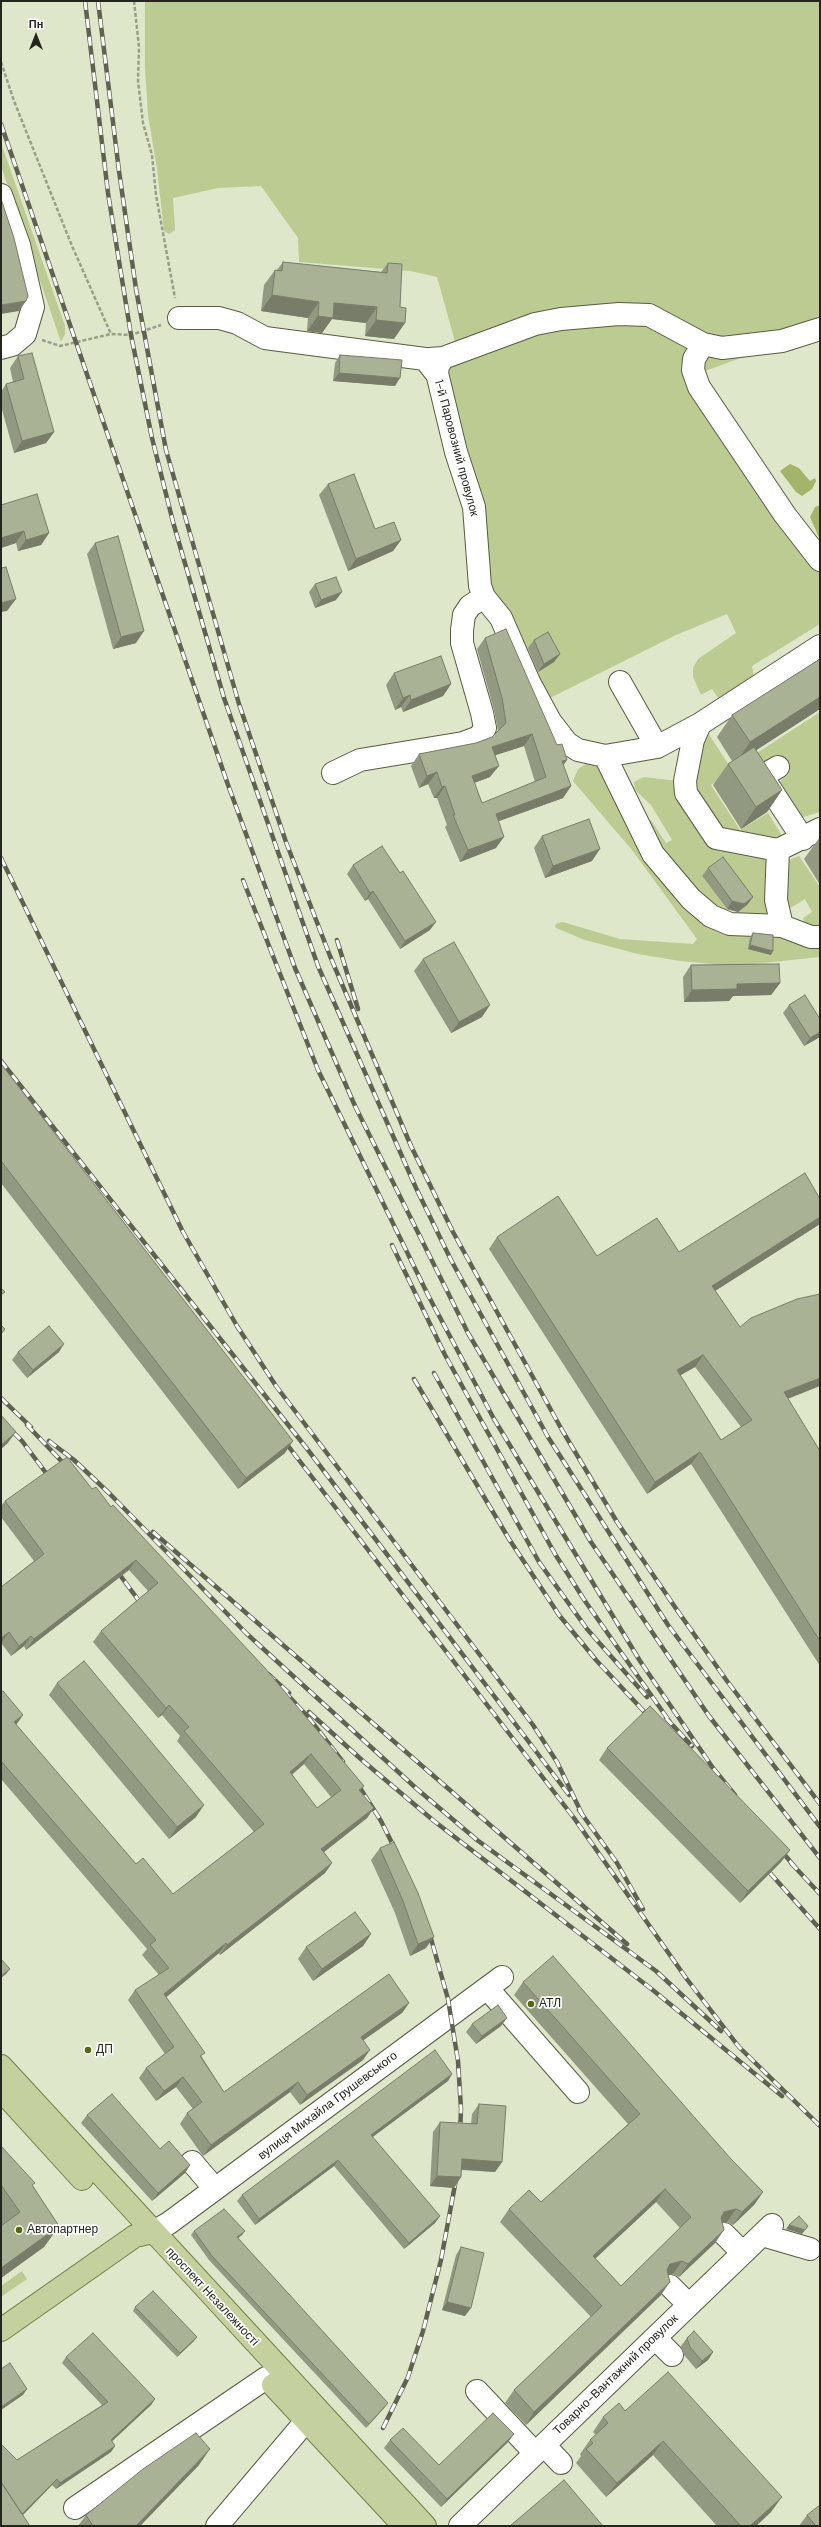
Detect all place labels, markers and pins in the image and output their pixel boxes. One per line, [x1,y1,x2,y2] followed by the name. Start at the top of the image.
[539,1997,561,2011] place label: АТЛ
[526,1999,536,2009] marker: АТЛ
[96,2043,113,2057] place label: ДП
[83,2045,93,2055] marker: ДП
[27,2223,98,2237] place label: Автопартнер
[14,2225,24,2235] marker: Автопартнер

